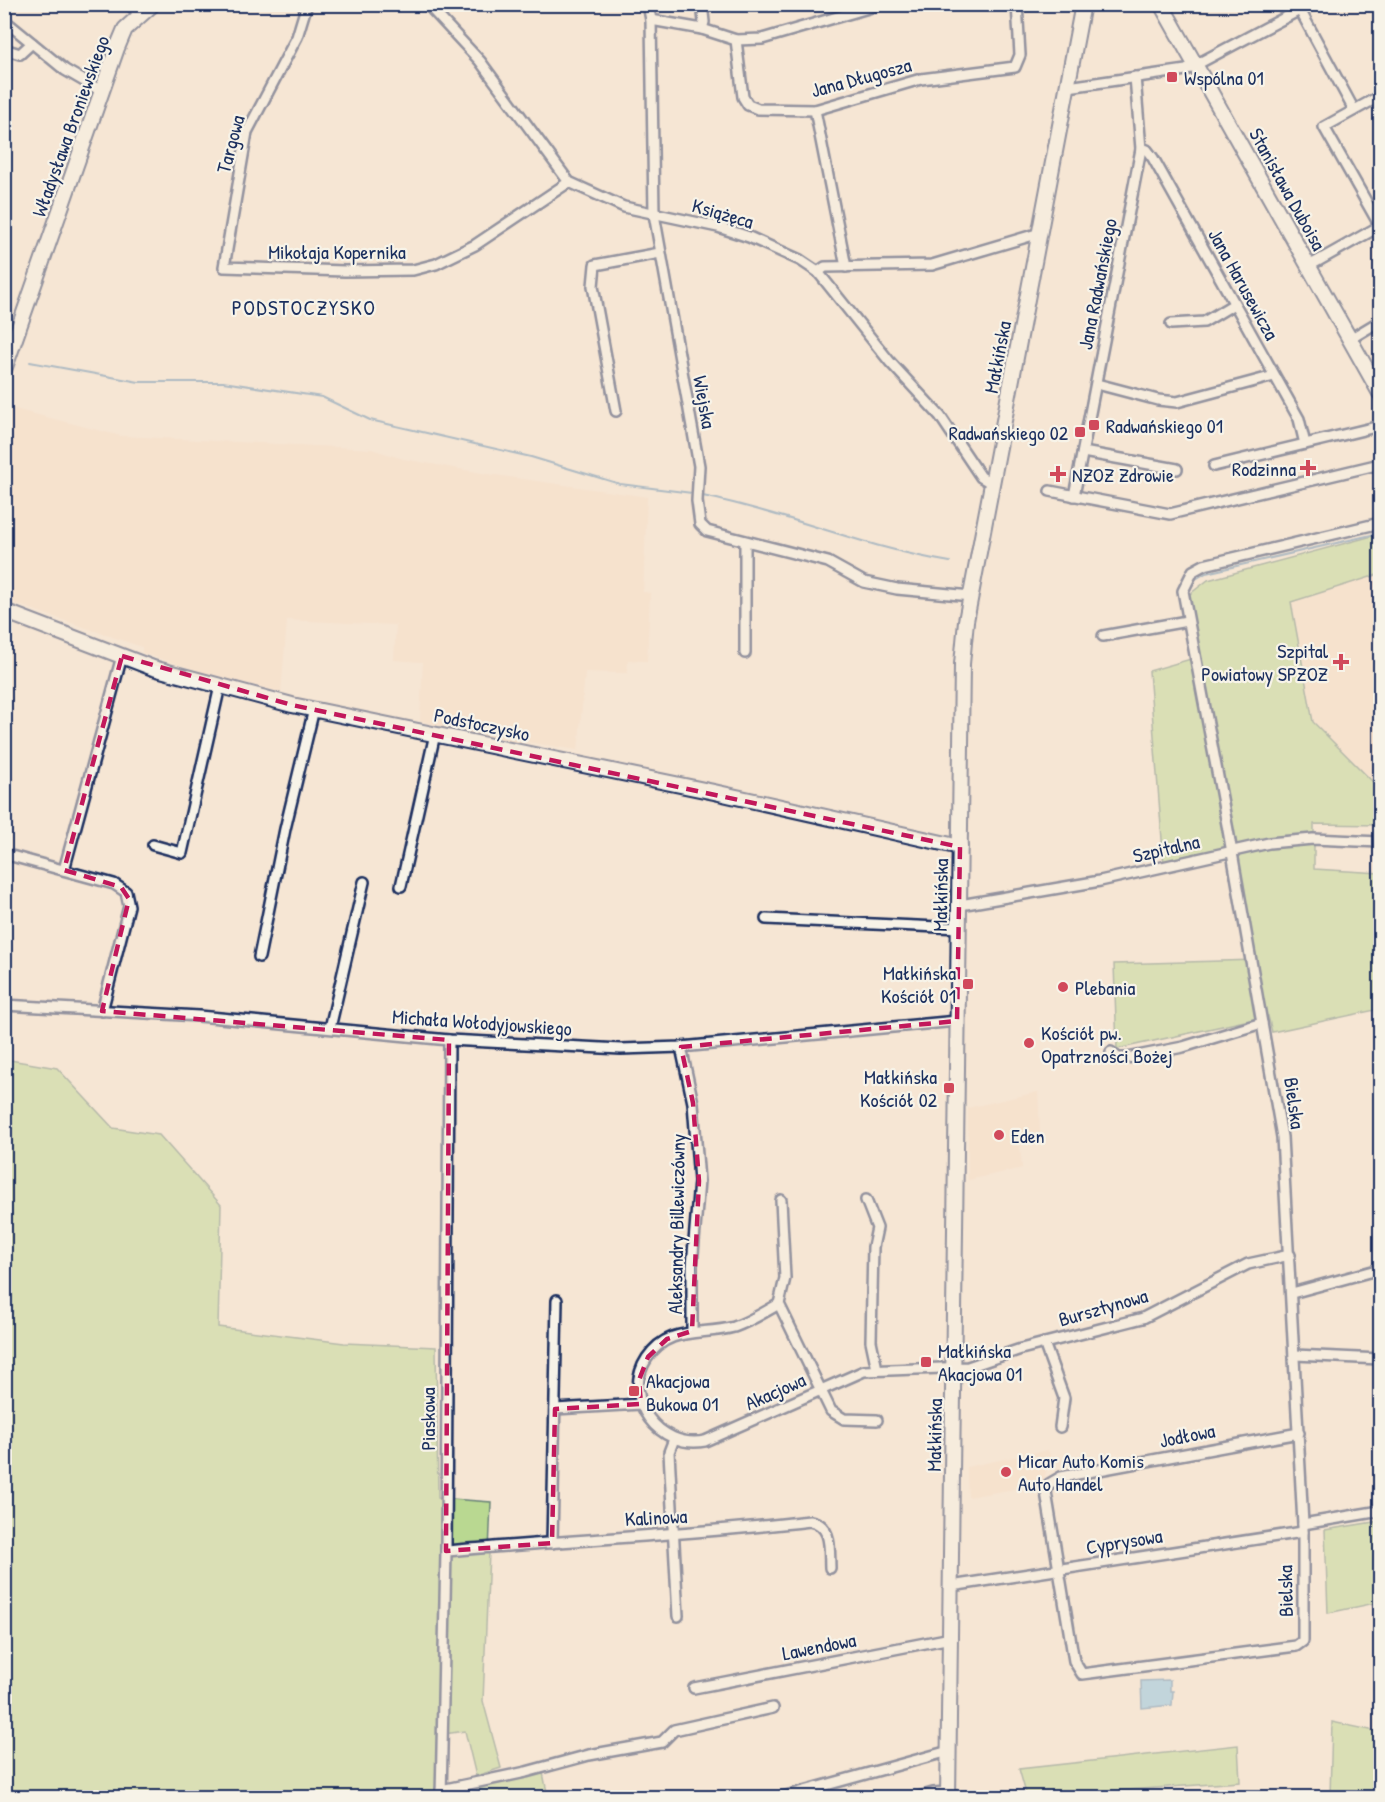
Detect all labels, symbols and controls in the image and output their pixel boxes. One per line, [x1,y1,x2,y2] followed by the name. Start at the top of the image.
[25,32,115,220] street label: Władysława Broniewskiego
[808,51,914,103] street label: Jana Długosza
[1184,64,1264,91] place label: Wspólna 01
[1165,70,1179,84] marker: Wspólna 01
[209,112,251,176] street label: Targowa
[1243,123,1333,255] street label: Stanisława Duboisa
[689,191,757,235] street label: Książęca
[1071,216,1123,352] street label: Jana Radwańskiego
[1202,224,1286,345] street label: Jana Harusewicza
[268,238,406,265] street label: Mikołaja Kopernika
[232,293,376,322] district label: PODSTOCZYSKO
[977,318,1017,395] street label: Małkińska
[687,373,723,431] street label: Wiejska
[1106,412,1223,439] place label: Radwańskiego 01
[1087,418,1101,432] marker: Radwańskiego 01
[949,419,1069,446] place label: Radwańskiego 02
[1073,425,1087,439] marker: Radwańskiego 02
[1232,455,1296,482] place label: Rodzinna
[1072,461,1174,488] place label: NZOZ Zdrowie
[1301,461,1315,475] marker: Rodzinna
[1049,465,1067,483] marker: NZOZ Zdrowie
[1201,637,1329,687] place label: Szpital Powiatowy SPZOZ
[1332,653,1350,671] marker: Szpital Powiatowy SPZOZ
[432,701,532,747] street label: Podstoczysko
[1130,827,1202,869] street label: Szpitalna
[926,858,954,932] street label: Małkińska
[881,959,956,1009] place label: Małkińska Kościół 01
[1075,974,1136,1001] place label: Plebania
[961,977,975,991] marker: Małkińska Kościół 01
[1056,980,1070,994] marker: Plebania
[391,1002,573,1042] street label: Michała Wołodyjowskiego
[1041,1019,1173,1069] place label: Kościół pw. Opatrzności Bożej
[1022,1036,1036,1050] marker: Kościół pw. Opatrzności Bożej
[860,1063,938,1113] place label: Małkińska Kościół 02
[1278,1075,1312,1131] street label: Bielska
[942,1081,956,1095] marker: Małkińska Kościół 02
[1011,1122,1045,1149] place label: Eden
[992,1128,1006,1142] marker: Eden
[661,1133,691,1315] street label: Aleksandry Billewiczówny
[1055,1281,1151,1333] street label: Bursztynowa
[938,1337,1022,1387] place label: Małkińska Akacjowa 01
[919,1355,933,1369] marker: Małkińska Akacjowa 01
[740,1366,810,1416] street label: Akacjowa
[646,1367,718,1417] place label: Akacjowa Bukowa 01
[627,1384,641,1398] marker: Akacjowa Bukowa 01
[414,1387,441,1451] street label: Piaskowa
[920,1398,948,1472] street label: Małkińska
[1157,1416,1217,1454] street label: Jodłowa
[1018,1447,1144,1497] place label: Micar Auto Komis Auto Handel
[999,1465,1013,1479] marker: Micar Auto Komis Auto Handel
[624,1502,688,1532] street label: Kalinowa
[1084,1522,1164,1560] street label: Cyprysowa
[1271,1565,1299,1617] street label: Bielska
[780,1626,858,1666] street label: Lawendowa

